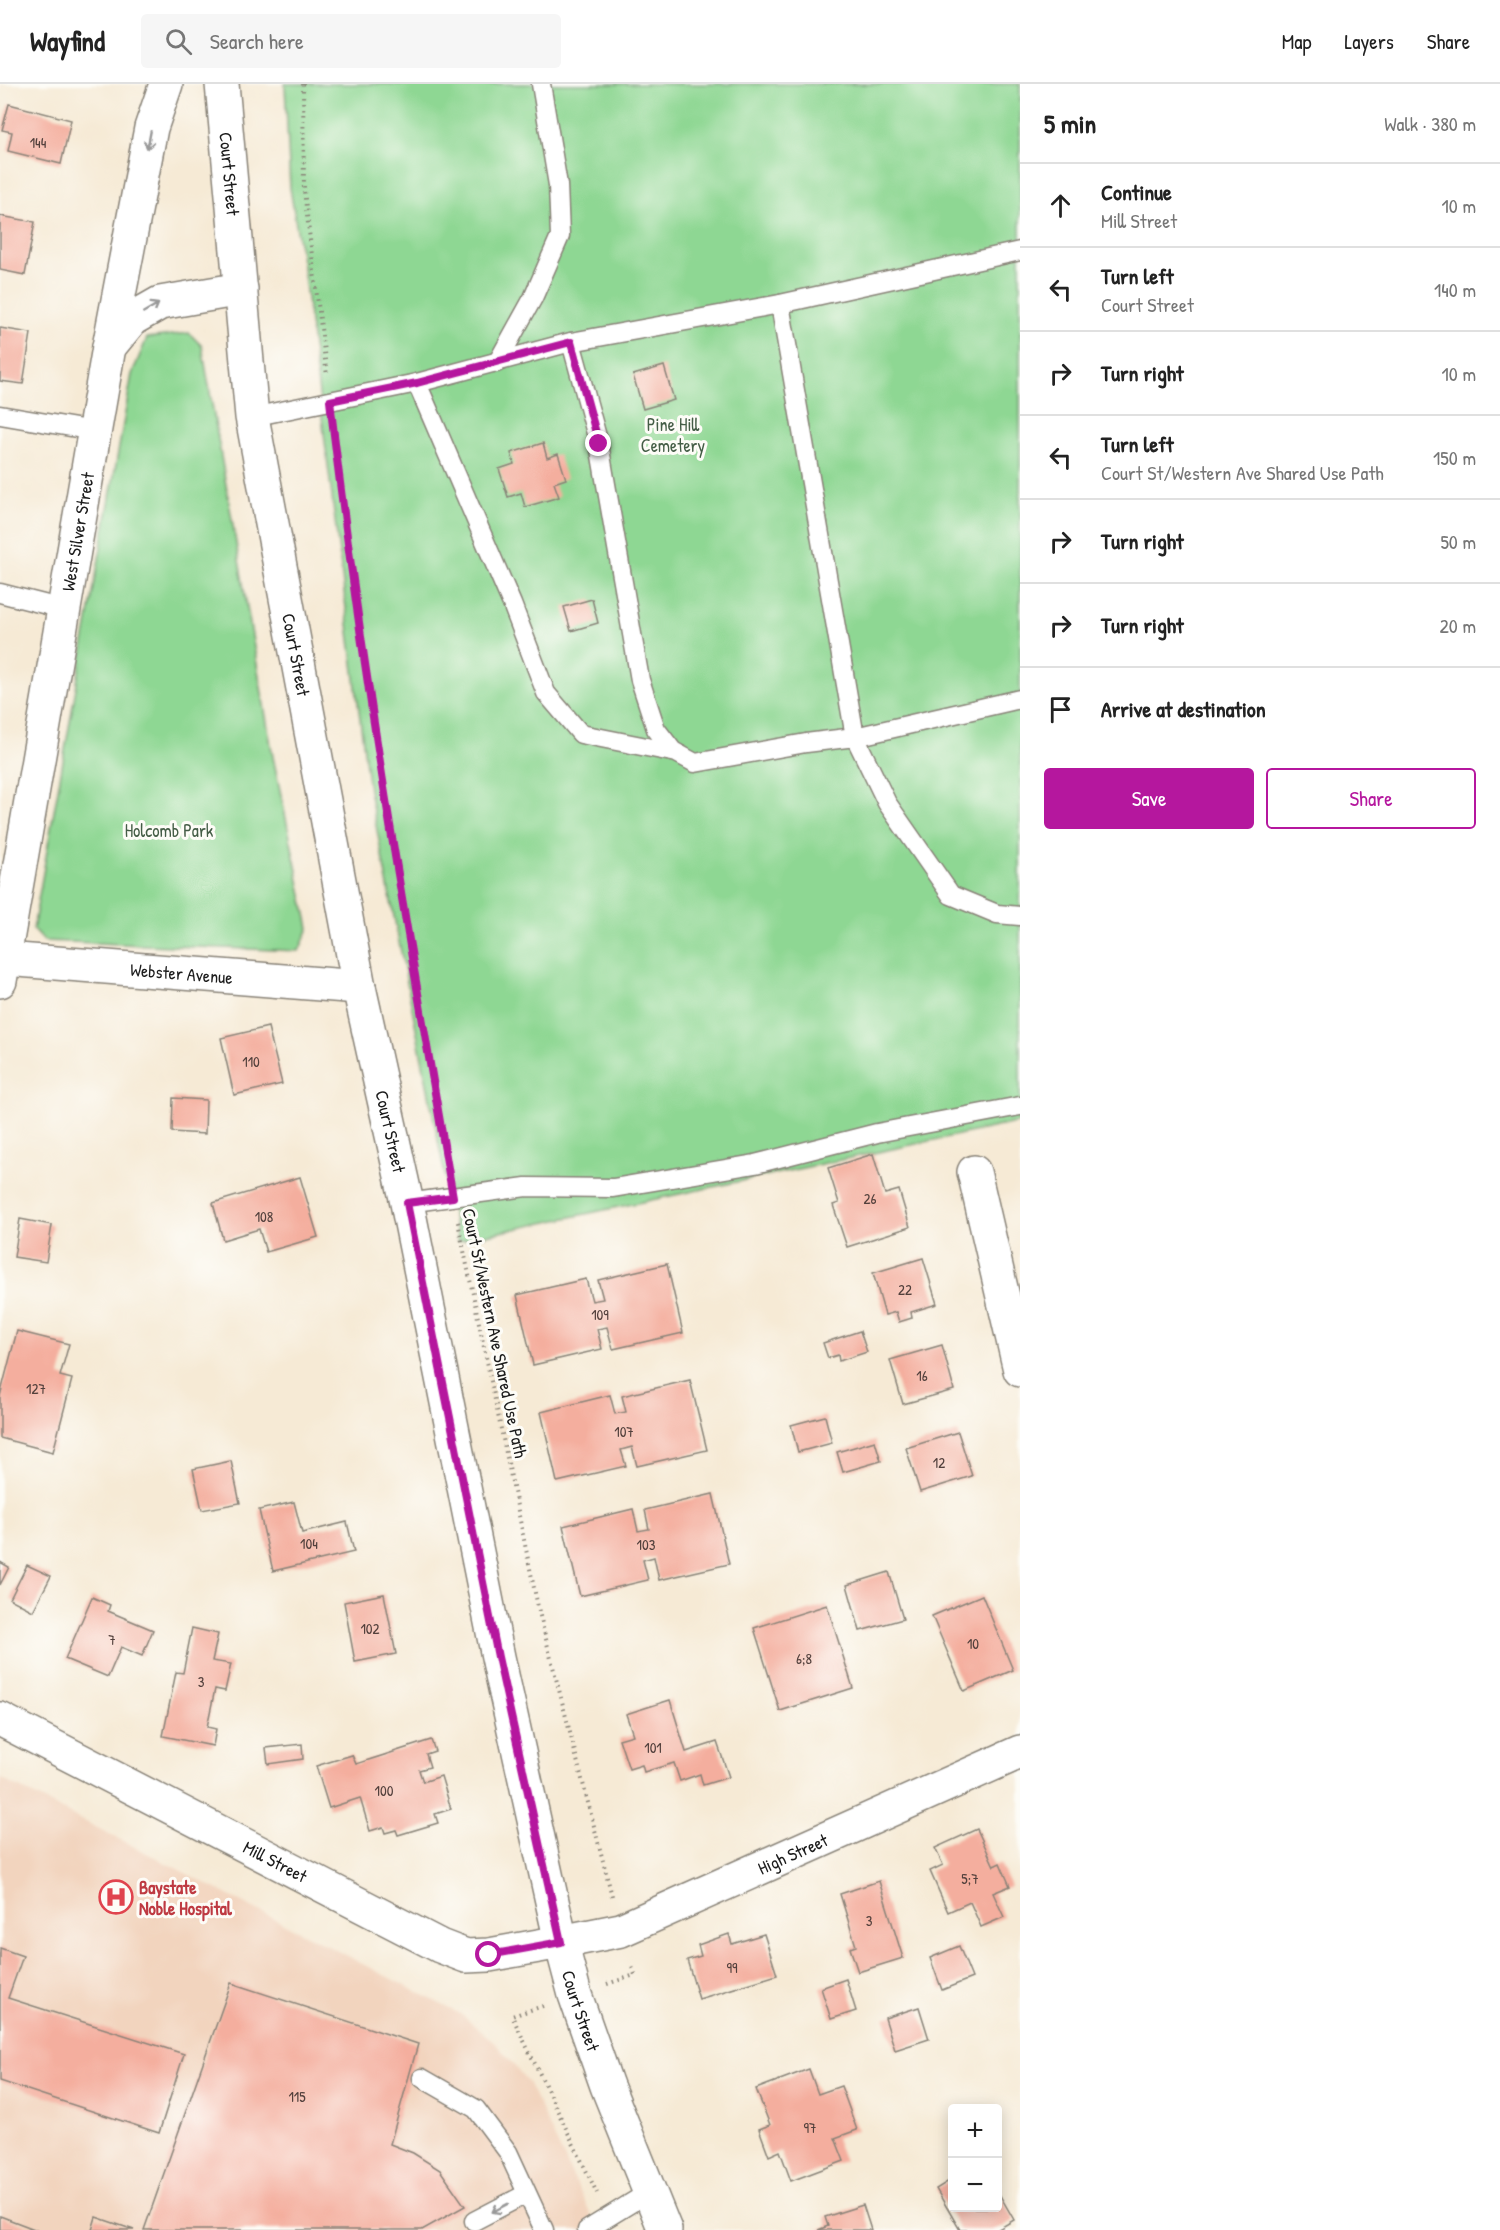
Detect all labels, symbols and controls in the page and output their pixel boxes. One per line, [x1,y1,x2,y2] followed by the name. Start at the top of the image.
[141,14,561,68] search box
[30,22,105,60] text: Wayfind
[162,25,195,58] icon: search
[210,26,304,56] text: Search here
[1282,27,1311,56] text: Map
[1344,27,1394,56] text: Layers
[1427,27,1470,56] text: Share
[1044,106,1096,141] text: 5 min
[1384,110,1476,137] text: Walk · 380 m
[143,130,154,149] one-way arrow
[214,131,246,217] street label: Court Street
[30,132,47,153] house number: 144
[1101,177,1172,207] text: Continue
[1044,189,1077,222] icon: ahead
[1442,192,1476,219] text: 10 m
[1101,207,1177,234] text: Mill Street
[1101,261,1174,291] text: Turn left
[1044,273,1077,306] icon: left
[1434,276,1476,303] text: 140 m
[1101,291,1194,318] text: Court Street
[142,302,159,314] one-way arrow
[1044,357,1077,390] icon: right
[1101,358,1184,388] text: Turn right
[1442,360,1476,387] text: 10 m
[641,412,706,458] park label: Pine Hill Cemetery
[1101,429,1174,459] text: Turn left
[585,430,611,456] route end
[1044,441,1077,474] icon: left
[1433,444,1476,471] text: 150 m
[1101,459,1384,486] text: Court St/Western Ave Shared Use Path
[55,470,100,593] street label: West Silver Street
[1044,525,1077,558] icon: right
[1101,526,1184,556] text: Turn right
[1440,528,1476,555] text: 50 m
[1044,609,1077,642] icon: right
[1101,610,1184,640] text: Turn right
[277,611,317,699] street label: Court Street
[1439,612,1476,639] text: 20 m
[1044,693,1077,726] icon: arrive
[1101,694,1266,724] text: Arrive at destination
[1044,768,1254,829] button: Save
[1266,768,1476,829] button: Share
[125,818,214,843] park label: Holcomb Park
[129,956,234,989] street label: Webster Avenue
[242,1051,260,1072] house number: 110
[370,1088,412,1175] street label: Court Street
[863,1188,877,1209] house number: 26
[255,1206,273,1227] house number: 108
[456,1206,534,1460] street label: Court St/Western Ave Shared Use Path
[898,1279,912,1300] house number: 22
[591,1304,609,1325] house number: 109
[916,1365,928,1386] house number: 16
[26,1378,46,1399] house number: 127
[614,1421,634,1442] house number: 107
[933,1452,945,1473] house number: 12
[300,1533,318,1554] house number: 104
[637,1534,656,1555] house number: 103
[360,1618,380,1639] house number: 102
[108,1629,116,1650] house number: 7
[967,1633,979,1654] house number: 10
[796,1648,812,1669] house number: 6;8
[198,1671,205,1692] house number: 3
[644,1737,662,1758] house number: 101
[375,1780,394,1801] house number: 100
[754,1827,832,1880] street label: High Street
[239,1834,312,1888] street label: Mill Street
[961,1868,979,1889] house number: 5;7
[139,1875,233,1922] place label: Baystate Noble Hospital
[98,1879,134,1915] hospital icon: Baystate Noble Hospital
[866,1910,873,1931] house number: 3
[475,1941,501,1967] route start
[726,1957,738,1978] house number: 99
[557,1968,606,2055] street label: Court Street
[288,2086,306,2107] house number: 115
[948,2104,1002,2212] map controls
[948,2104,1002,2158] button: +
[804,2117,816,2138] house number: 97
[948,2158,1002,2212] button: −
[492,2203,510,2214] one-way arrow

